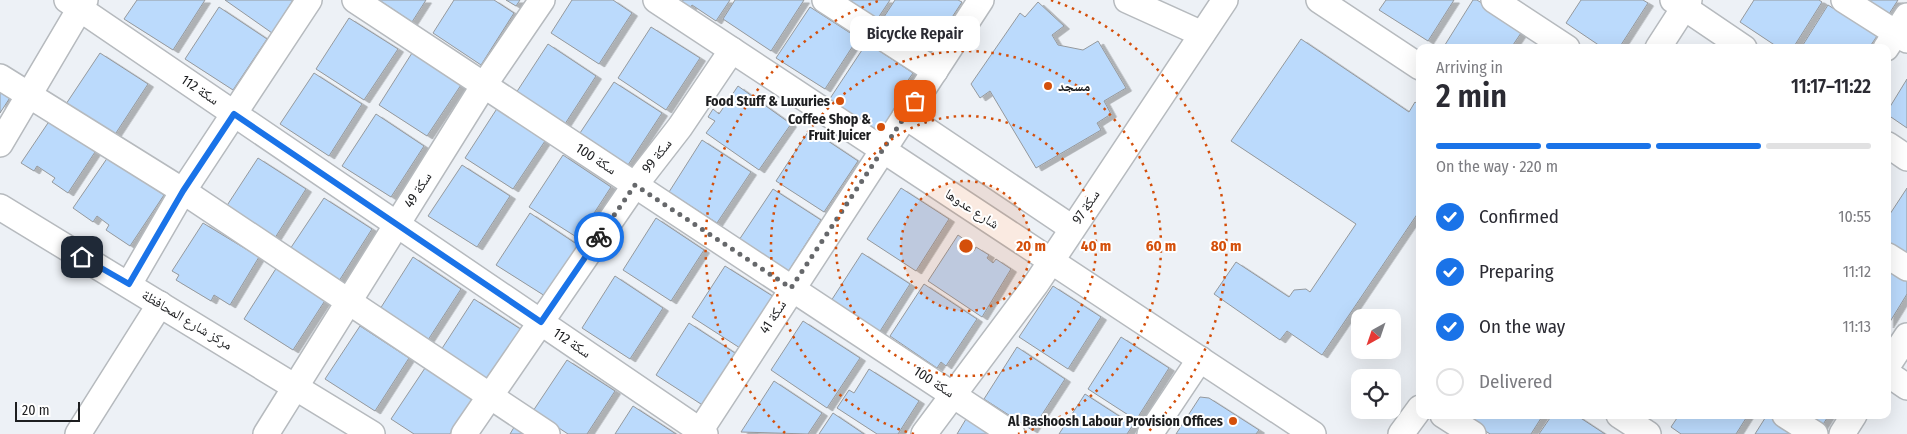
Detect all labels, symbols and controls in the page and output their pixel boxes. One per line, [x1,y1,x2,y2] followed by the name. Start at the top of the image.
[850,16,980,51] callout: Bicycke Repair
[867,24,963,43] text: Bicycke Repair
[1436,58,1503,77] text: Arriving in
[178,71,222,109] street label: سكة 112
[1791,75,1871,98] text: 11:17–11:22
[1436,77,1507,115] text: 2 min
[1058,78,1090,95] place label: مسجد
[894,80,936,122] pin
[1042,80,1054,92] marker: مسجد
[901,87,929,115] icon: bag
[705,93,830,110] place label: Food Stuff & Luxuries
[834,95,846,107] marker: Food Stuff & Luxuries
[788,111,872,144] place label: Coffee Shop & Fruit Juicer
[875,121,887,133] marker: Coffee Shop & Fruit Juicer
[638,135,676,177] street label: سكة 99
[572,140,620,178] street label: سكة 100
[1436,157,1558,176] text: On the way · 220 m
[401,169,435,211] street label: سكة 49
[941,185,1002,234] street label: شارع عدوها
[1068,187,1104,227] street label: سكة 97
[1436,203,1464,231] icon: check
[1479,205,1559,228] text: Confirmed
[1838,207,1871,226] text: 10:55
[574,212,624,262] courier
[585,223,613,251] icon: bike
[61,236,103,278] pin
[957,237,975,255] centre of rings
[1015,237,1046,255] text: 20 m
[1081,237,1111,255] text: 40 m
[1146,237,1176,255] text: 60 m
[1211,237,1241,255] text: 80 m
[68,243,96,271] icon: home
[1436,258,1464,286] icon: check
[1479,260,1554,283] text: Preparing
[1843,262,1871,281] text: 11:12
[138,286,235,355] street label: مركز شارع المحافظة
[756,297,790,337] street label: سكة 41
[1351,309,1401,359] north arrow
[1351,309,1401,419] map controls
[1436,313,1464,341] icon: check
[1479,315,1565,338] text: On the way
[1843,317,1871,336] text: 11:13
[550,324,594,362] street label: سكة 112
[910,363,958,401] street label: سكة 100
[1351,369,1401,419] button: locate
[1479,370,1553,393] text: Delivered
[15,399,80,422] scale bar
[22,402,50,419] text: 20 m
[1007,413,1223,430] place label: Al Bashoosh Labour Provision Offices
[1227,415,1239,427] marker: Al Bashoosh Labour Provision Offices

